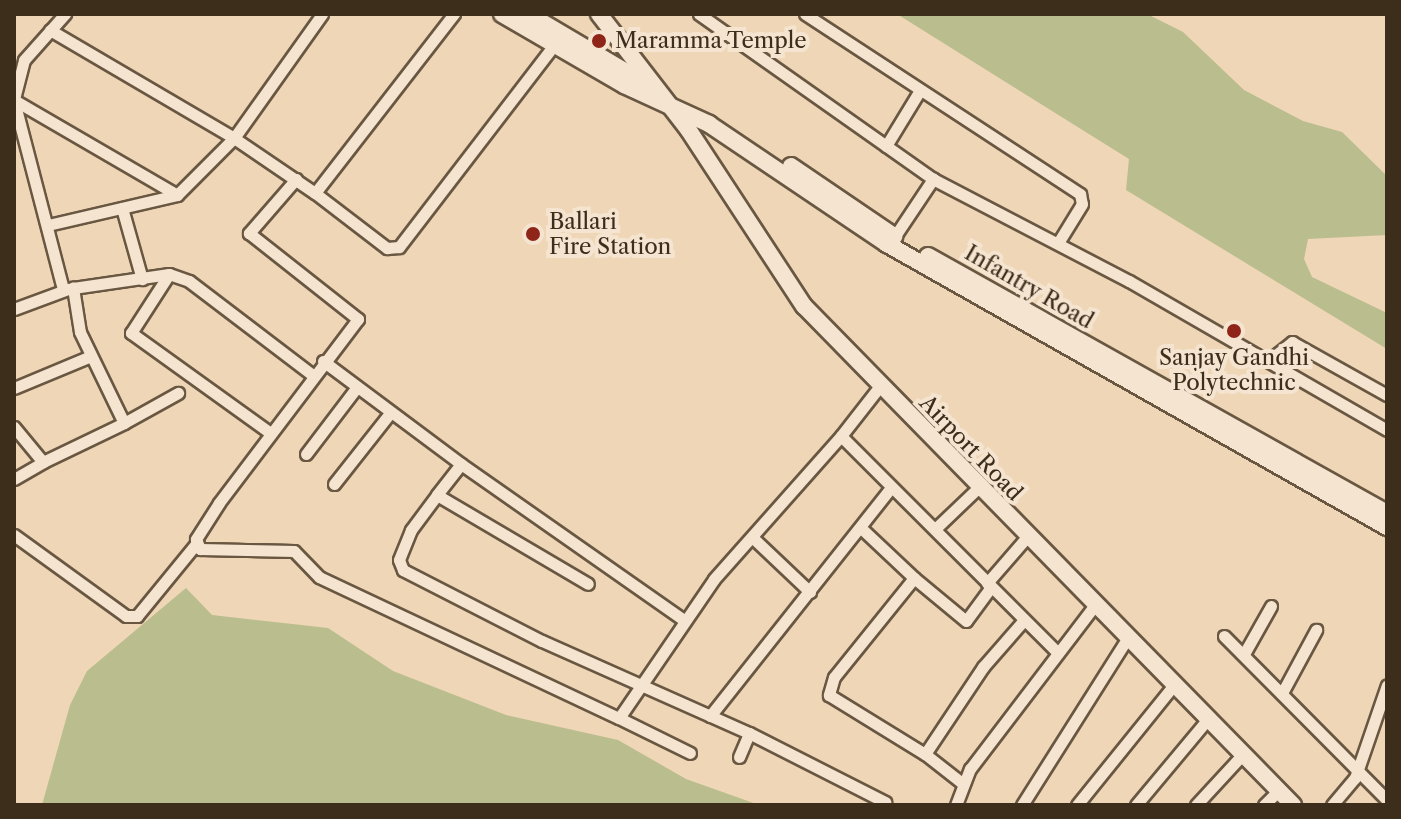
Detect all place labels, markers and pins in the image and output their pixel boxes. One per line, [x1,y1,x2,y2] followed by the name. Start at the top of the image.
[615,28,807,54] place label: Maramma Temple
[590,32,608,50] marker: Maramma Temple
[549,208,671,260] place label: Ballari Fire Station
[524,225,542,243] marker: Ballari Fire Station
[1225,322,1243,340] marker: Sanjay Gandhi Polytechnic
[1159,344,1309,396] place label: Sanjay Gandhi Polytechnic

